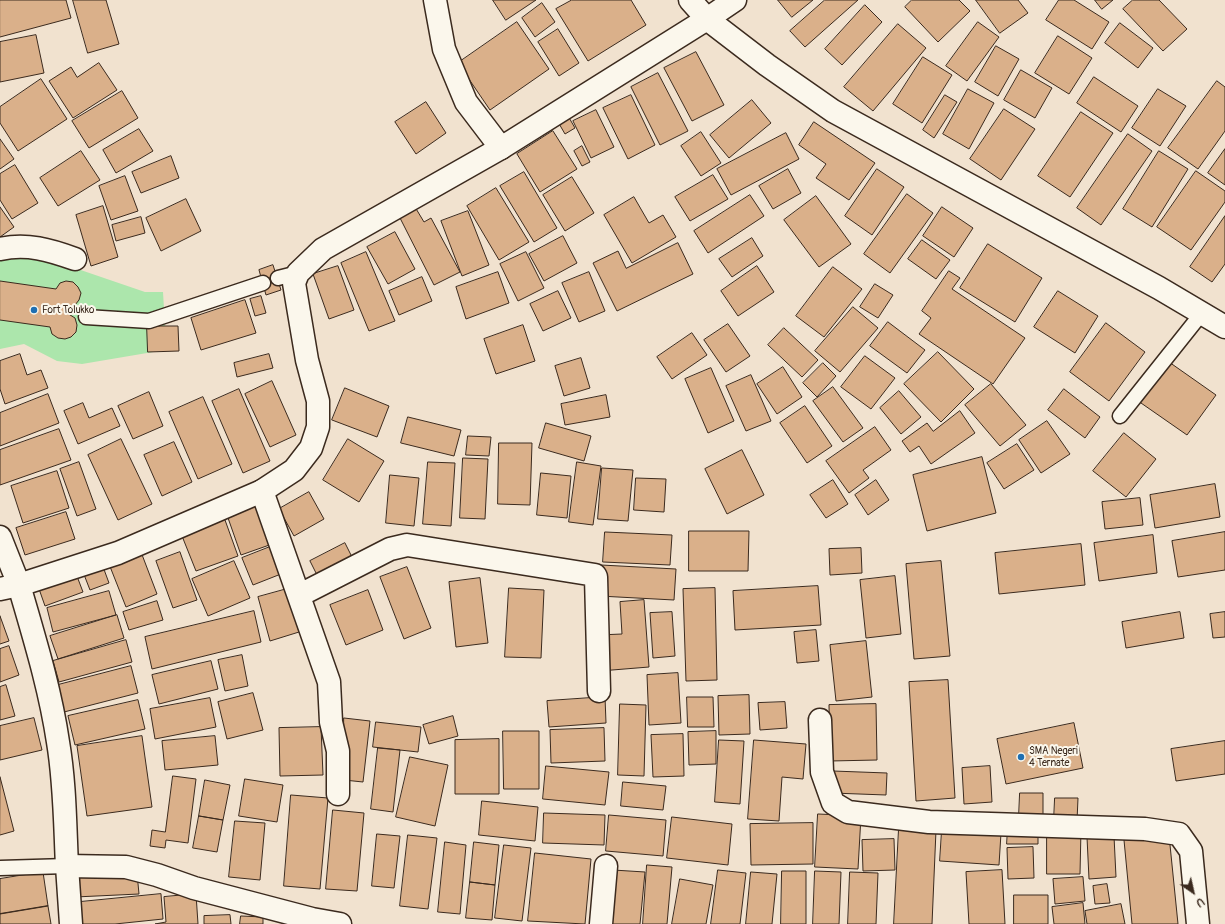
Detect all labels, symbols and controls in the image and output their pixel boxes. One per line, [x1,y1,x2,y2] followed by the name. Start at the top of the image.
[42,304,94,316] place label: Fort Tolukko
[29,305,39,315] marker: Fort Tolukko
[1029,745,1078,768] place label: SMA Negeri 4 Ternate
[1016,752,1026,762] marker: SMA Negeri 4 Ternate
[1173,872,1213,912] north arrow
[1193,895,1207,910] text: U

